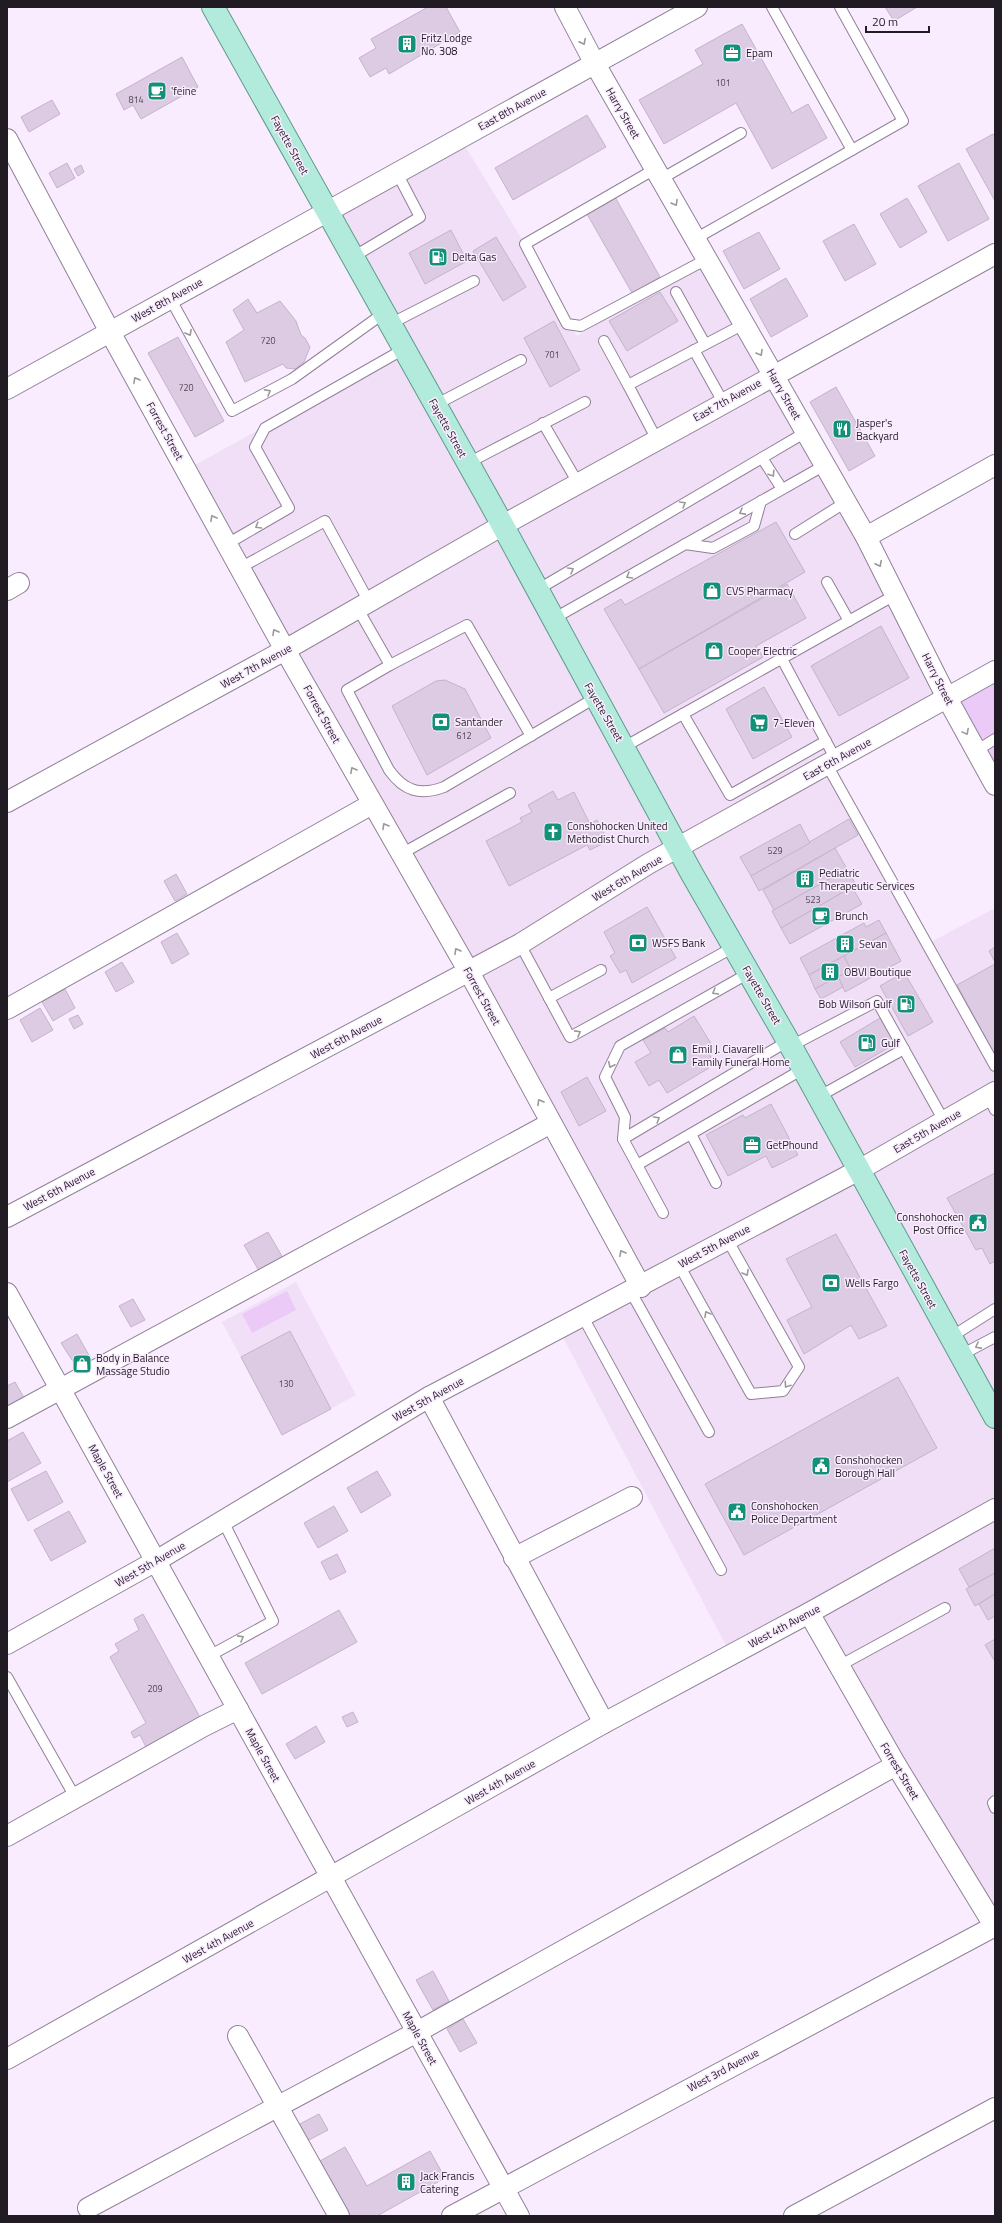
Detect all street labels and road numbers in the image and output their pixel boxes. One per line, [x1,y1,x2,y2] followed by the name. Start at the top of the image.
[475,83,549,134] street label: East 8th Avenue
[602,84,644,142] street label: Harry Street
[267,112,313,178] street label: Fayette Street
[128,274,206,326] street label: West 8th Avenue
[763,365,805,423] street label: Harry Street
[690,374,764,425] street label: East 7th Avenue
[425,395,471,461] street label: Fayette Street
[142,399,188,463] street label: Forrest Street
[217,640,295,692] street label: West 7th Avenue
[918,650,958,708] street label: Harry Street
[581,680,627,745] street label: Fayette Street
[299,682,345,746] street label: Forrest Street
[800,733,874,784] street label: East 6th Avenue
[589,851,665,905] street label: West 6th Avenue
[739,963,785,1028] street label: Fayette Street
[459,964,505,1028] street label: Forrest Street
[307,1011,385,1063] street label: West 6th Avenue
[890,1105,964,1157] street label: East 5th Avenue
[20,1163,98,1215] street label: West 6th Avenue
[675,1220,753,1272] street label: West 5th Avenue
[895,1246,941,1312] street label: Fayette Street
[389,1373,467,1425] street label: West 5th Avenue
[85,1441,127,1501] street label: Maple Street
[112,1537,189,1591] street label: West 5th Avenue
[745,1600,823,1652] street label: West 4th Avenue
[242,1725,284,1785] street label: Maple Street
[877,1739,923,1803] street label: Forrest Street
[462,1755,539,1809] street label: West 4th Avenue
[179,1915,257,1967] street label: West 4th Avenue
[399,2008,441,2068] street label: Maple Street
[684,2044,762,2096] street label: West 3rd Avenue

